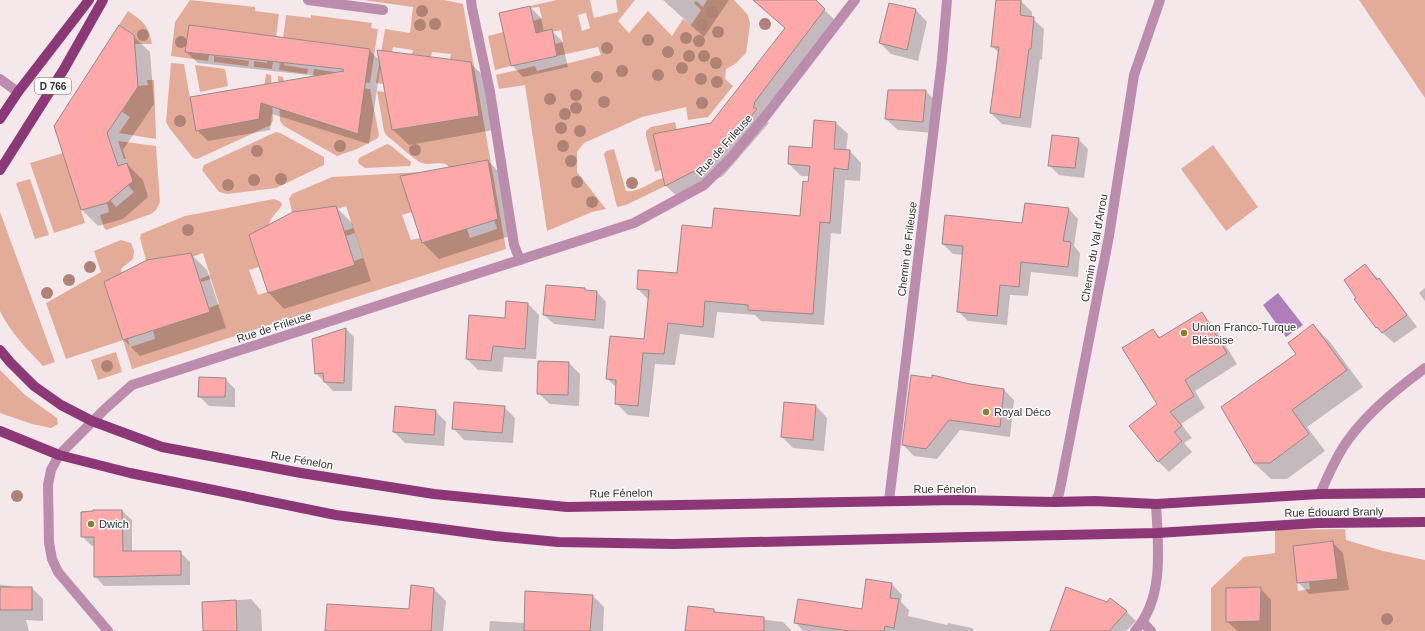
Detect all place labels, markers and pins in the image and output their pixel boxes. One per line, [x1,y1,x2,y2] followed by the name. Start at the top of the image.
[1192,321,1296,346] place label: Union Franco-Turque Blésoise
[1179,328,1189,338] marker: Union Franco-Turque Blésoise
[994,406,1051,418] place label: Royal Déco
[981,407,991,417] marker: Royal Déco
[99,518,129,530] place label: Dwich
[86,519,96,529] marker: Dwich

